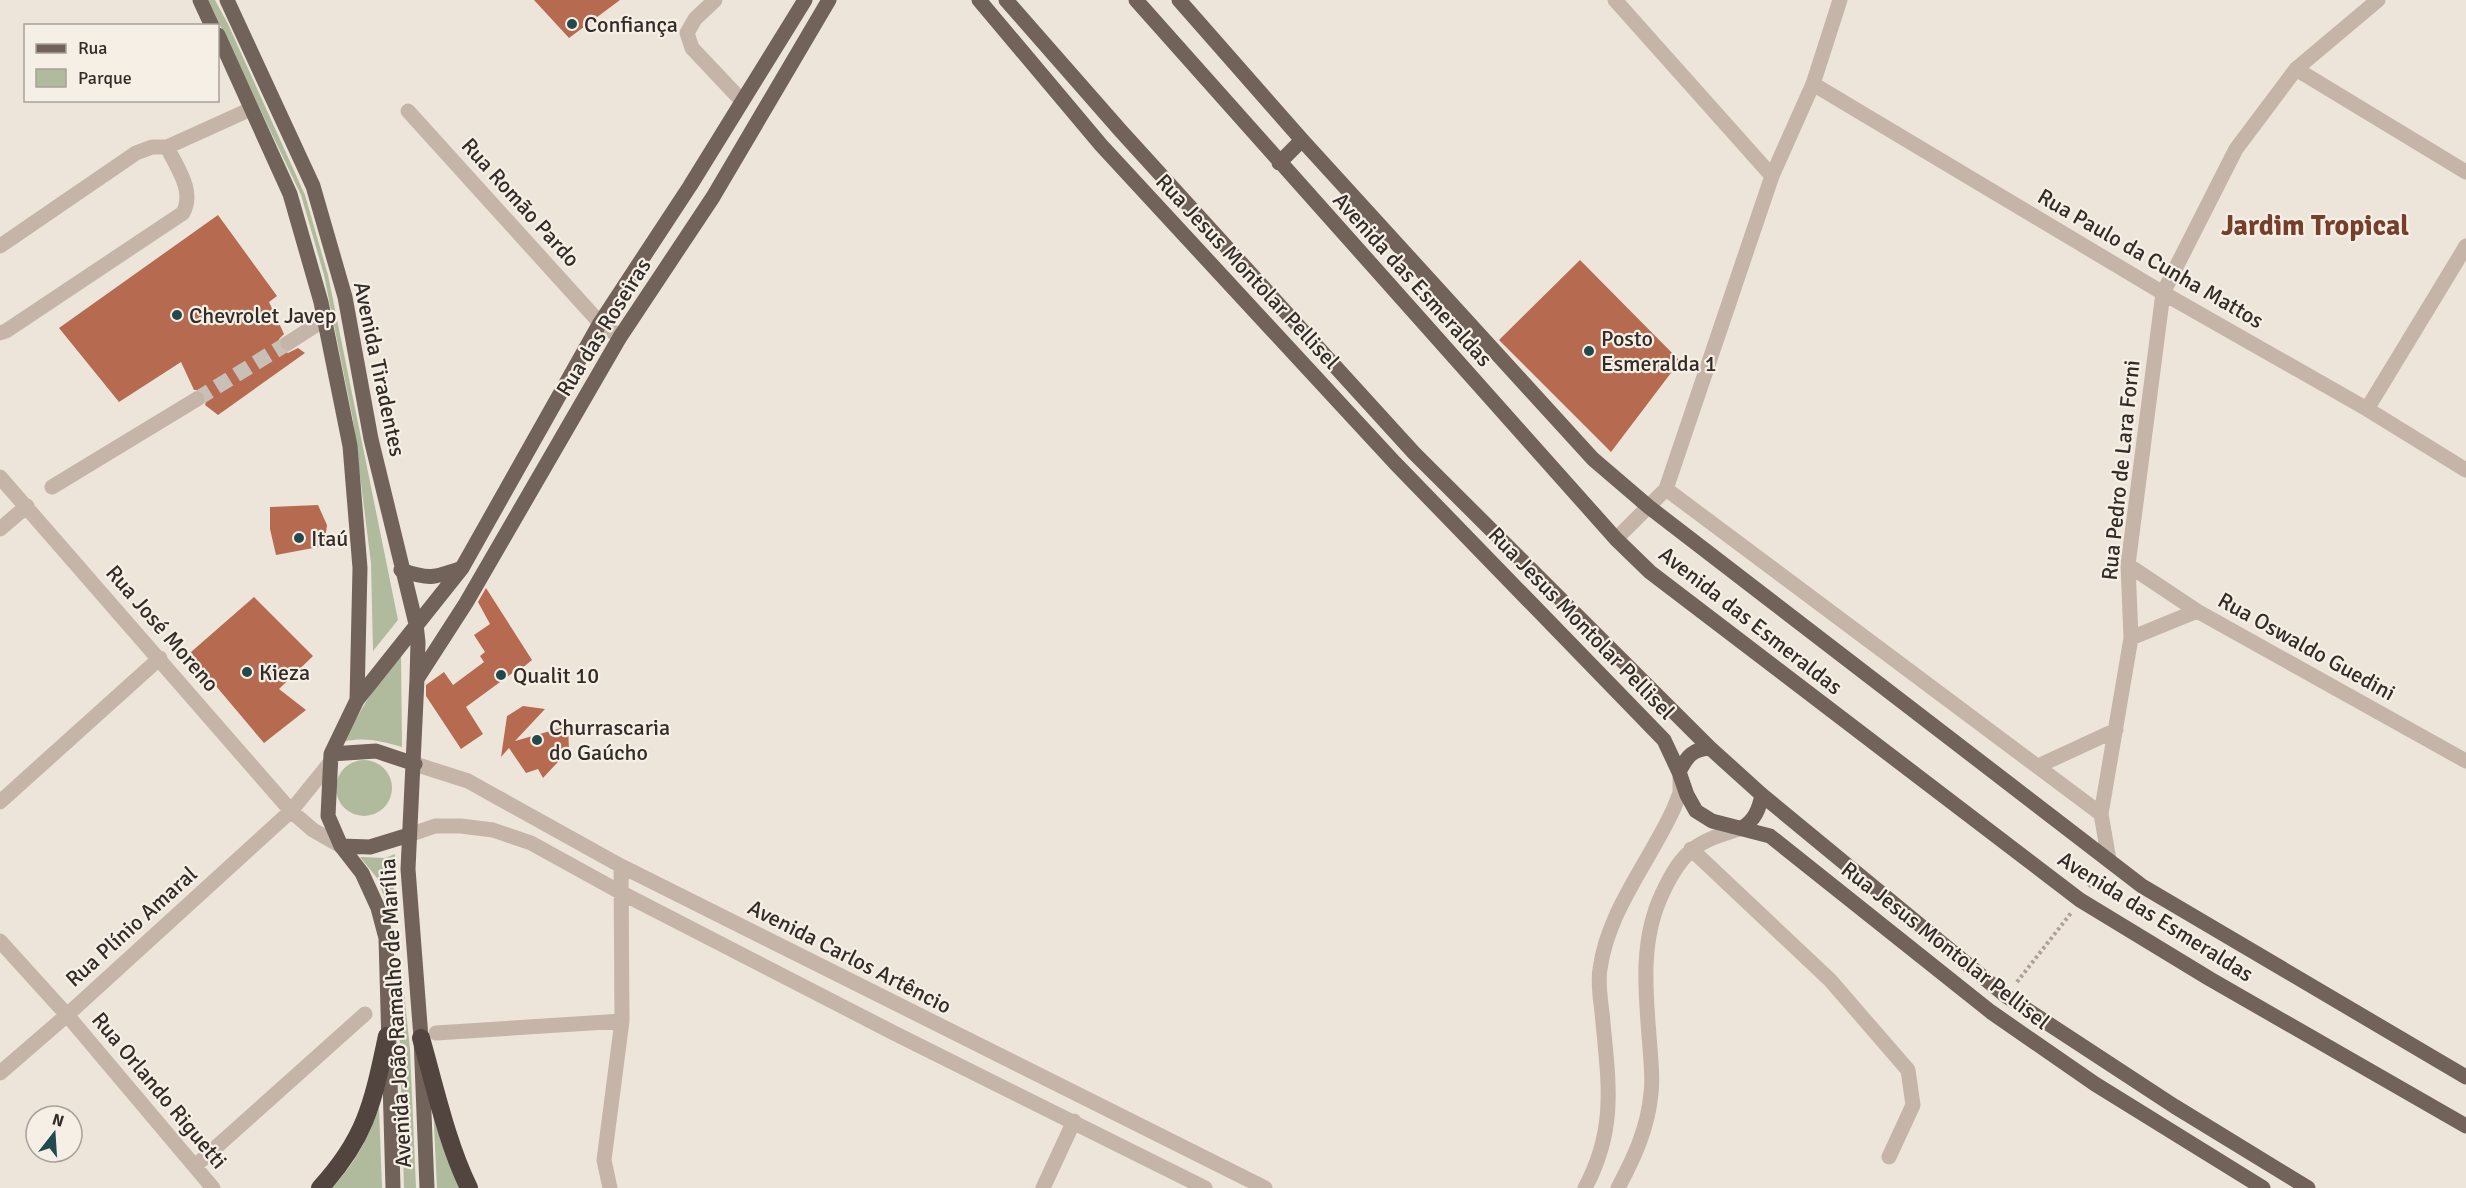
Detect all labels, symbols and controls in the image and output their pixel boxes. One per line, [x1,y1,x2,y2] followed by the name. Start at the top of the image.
[584,11,678,38] place label: Confiança
[565,17,579,31] marker: Confiança
[24,24,219,102] legend
[78,37,107,59] text: Rua
[78,67,132,89] text: Parque
[456,132,586,272] street label: Rua Romão Pardo
[1150,168,1345,375] street label: Rua Jesus Montolar Pellisel
[2033,183,2268,334] street label: Rua Paulo da Cunha Mattos
[1327,187,1498,372] street label: Avenida das Esmeraldas
[2221,209,2409,243] district label: Jardim Tropical
[550,253,657,401] street label: Rua das Roseiras
[348,279,411,459] street label: Avenida Tiradentes
[189,302,336,329] place label: Chevrolet Javep
[170,308,184,322] marker: Chevrolet Javep
[1601,325,1717,377] place label: Posto Esmeralda 1
[1582,344,1596,358] marker: Posto Esmeralda 1
[2095,359,2145,582] street label: Rua Pedro de Lara Forni
[1483,522,1681,725] street label: Rua Jesus Montolar Pellisel
[311,525,348,552] place label: Itaú
[292,531,306,545] marker: Itaú
[1654,540,1848,700] street label: Avenida das Esmeraldas
[100,560,225,697] street label: Rua José Moreno
[2213,586,2400,706] street label: Rua Oswaldo Guedini
[259,659,310,686] place label: Kieza
[513,662,599,689] place label: Qualit 10
[240,665,254,679] marker: Kieza
[494,668,508,682] marker: Qualit 10
[549,714,670,766] place label: Churrascaria do Gaúcho
[530,733,544,747] marker: Churrascaria do Gaúcho
[2053,845,2258,988] street label: Avenida das Esmeraldas
[1836,856,2055,1035] street label: Rua Jesus Montolar Pellisel
[374,857,417,1168] street label: Avenida João Ramalho de Marília
[60,860,203,992] street label: Rua Plínio Amaral
[744,893,956,1019] street label: Avenida Carlos Artêncio
[86,1006,233,1174] street label: Rua Orlando Riguetti
[24,1104,84,1164] north arrow
[50,1109,66,1132] text: N

